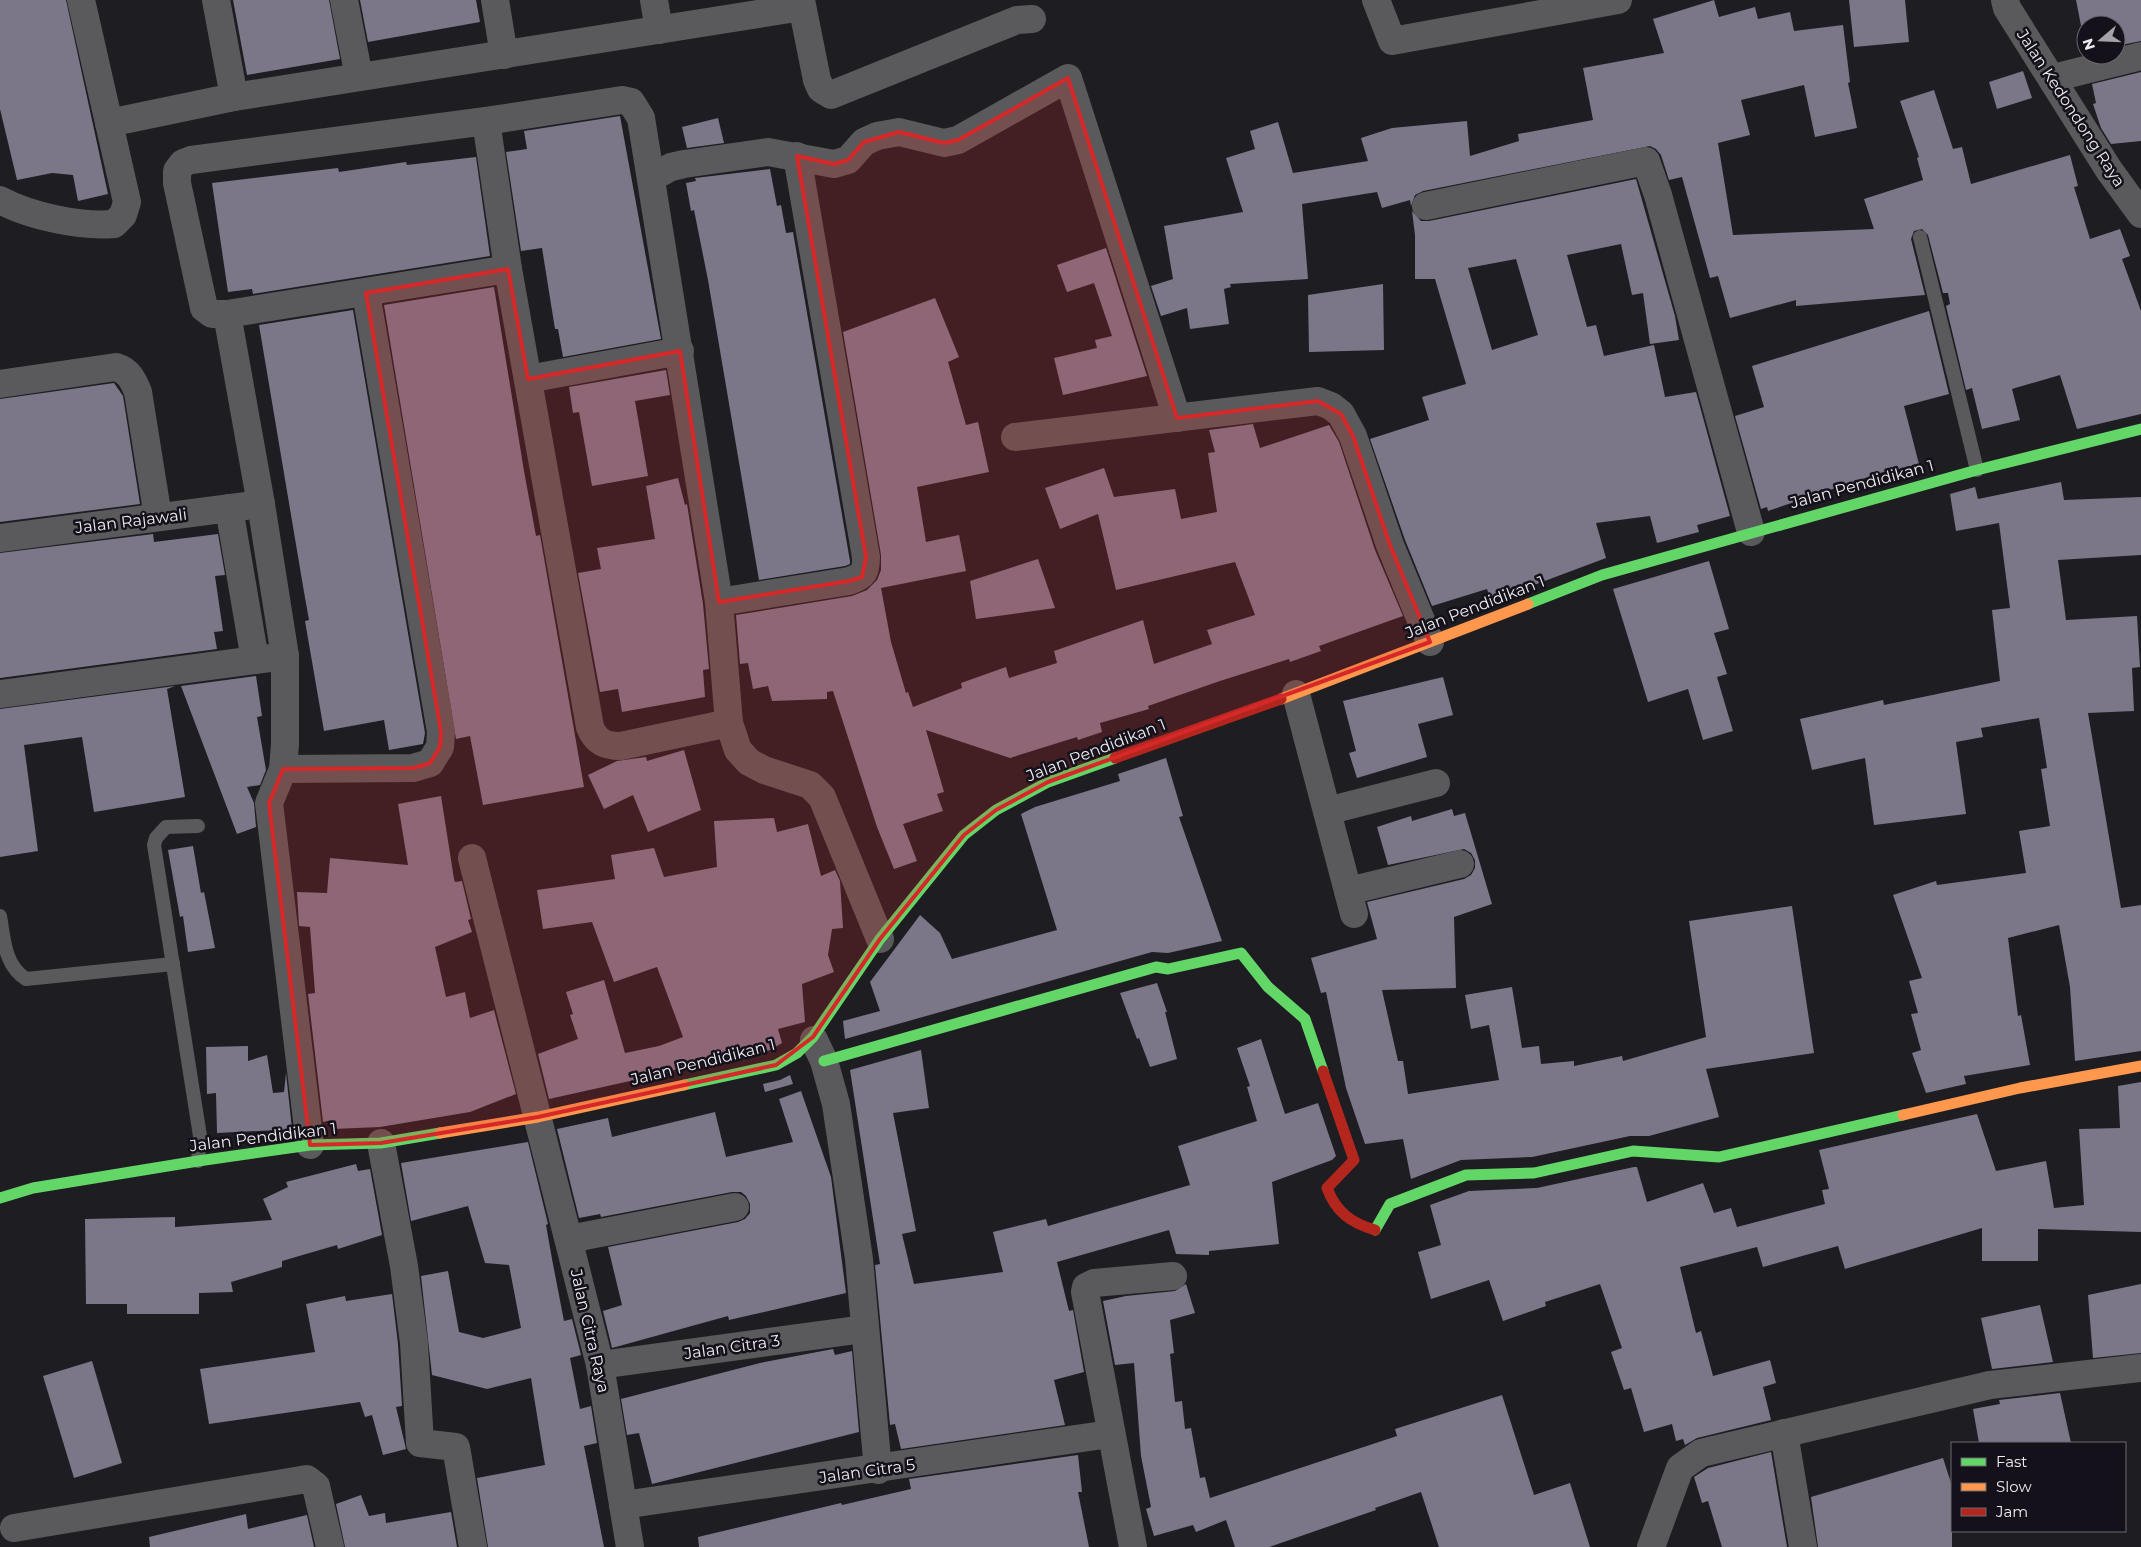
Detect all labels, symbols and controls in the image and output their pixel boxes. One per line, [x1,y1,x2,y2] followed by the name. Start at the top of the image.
[2076,15,2126,65] north arrow
[2012,25,2129,190] street label: Jalan Kedondong Raya
[2078,36,2099,53] text: N
[1787,456,1936,513] street label: Jalan Pendidikan 1
[73,505,188,537] street label: Jalan Rajawali
[1402,572,1547,643] street label: Jalan Pendidikan 1
[1023,715,1168,786] street label: Jalan Pendidikan 1
[628,1035,777,1089] street label: Jalan Pendidikan 1
[187,1119,338,1156] street label: Jalan Pendidikan 1
[566,1266,613,1395] street label: Jalan Citra Raya
[682,1331,781,1363] street label: Jalan Citra 3
[1951,1442,2126,1532] legend
[1996,1452,2027,1471] text: Fast
[817,1455,916,1487] street label: Jalan Citra 5
[1996,1477,2032,1496] text: Slow
[1995,1502,2028,1521] text: Jam

